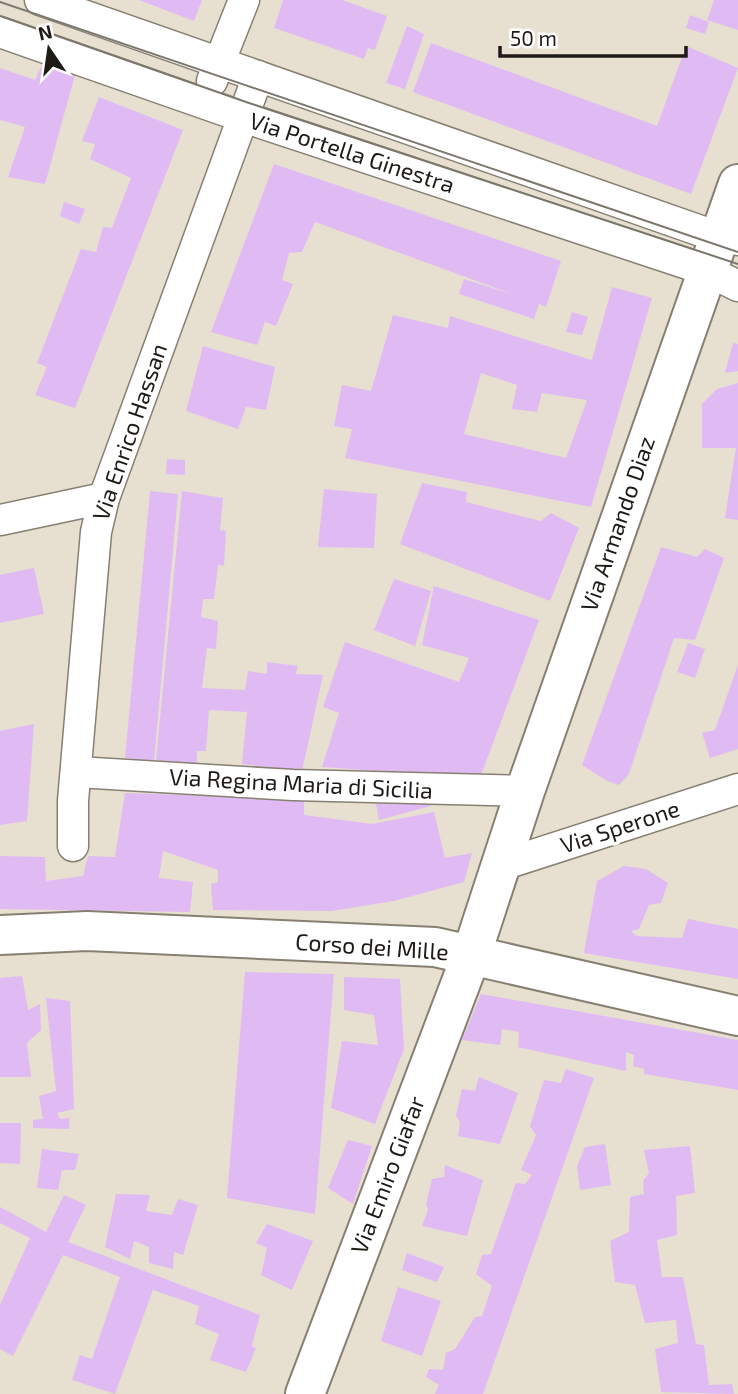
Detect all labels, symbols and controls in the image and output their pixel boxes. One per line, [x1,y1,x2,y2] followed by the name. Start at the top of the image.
[14,14,84,84] north arrow
[500,14,686,58] scale bar
[36,19,54,45] text: N
[510,25,557,50] text: 50 m
[246,106,458,198] street label: Via Portella Ginestra
[86,340,172,524] street label: Via Enrico Hassan
[574,432,660,615] street label: Via Armando Diaz
[169,762,434,804] street label: Via Regina Maria di Sicilia
[557,794,683,858] street label: Via Sperone
[295,927,450,965] street label: Corso dei Mille
[344,1092,430,1257] street label: Via Emiro Giafar

